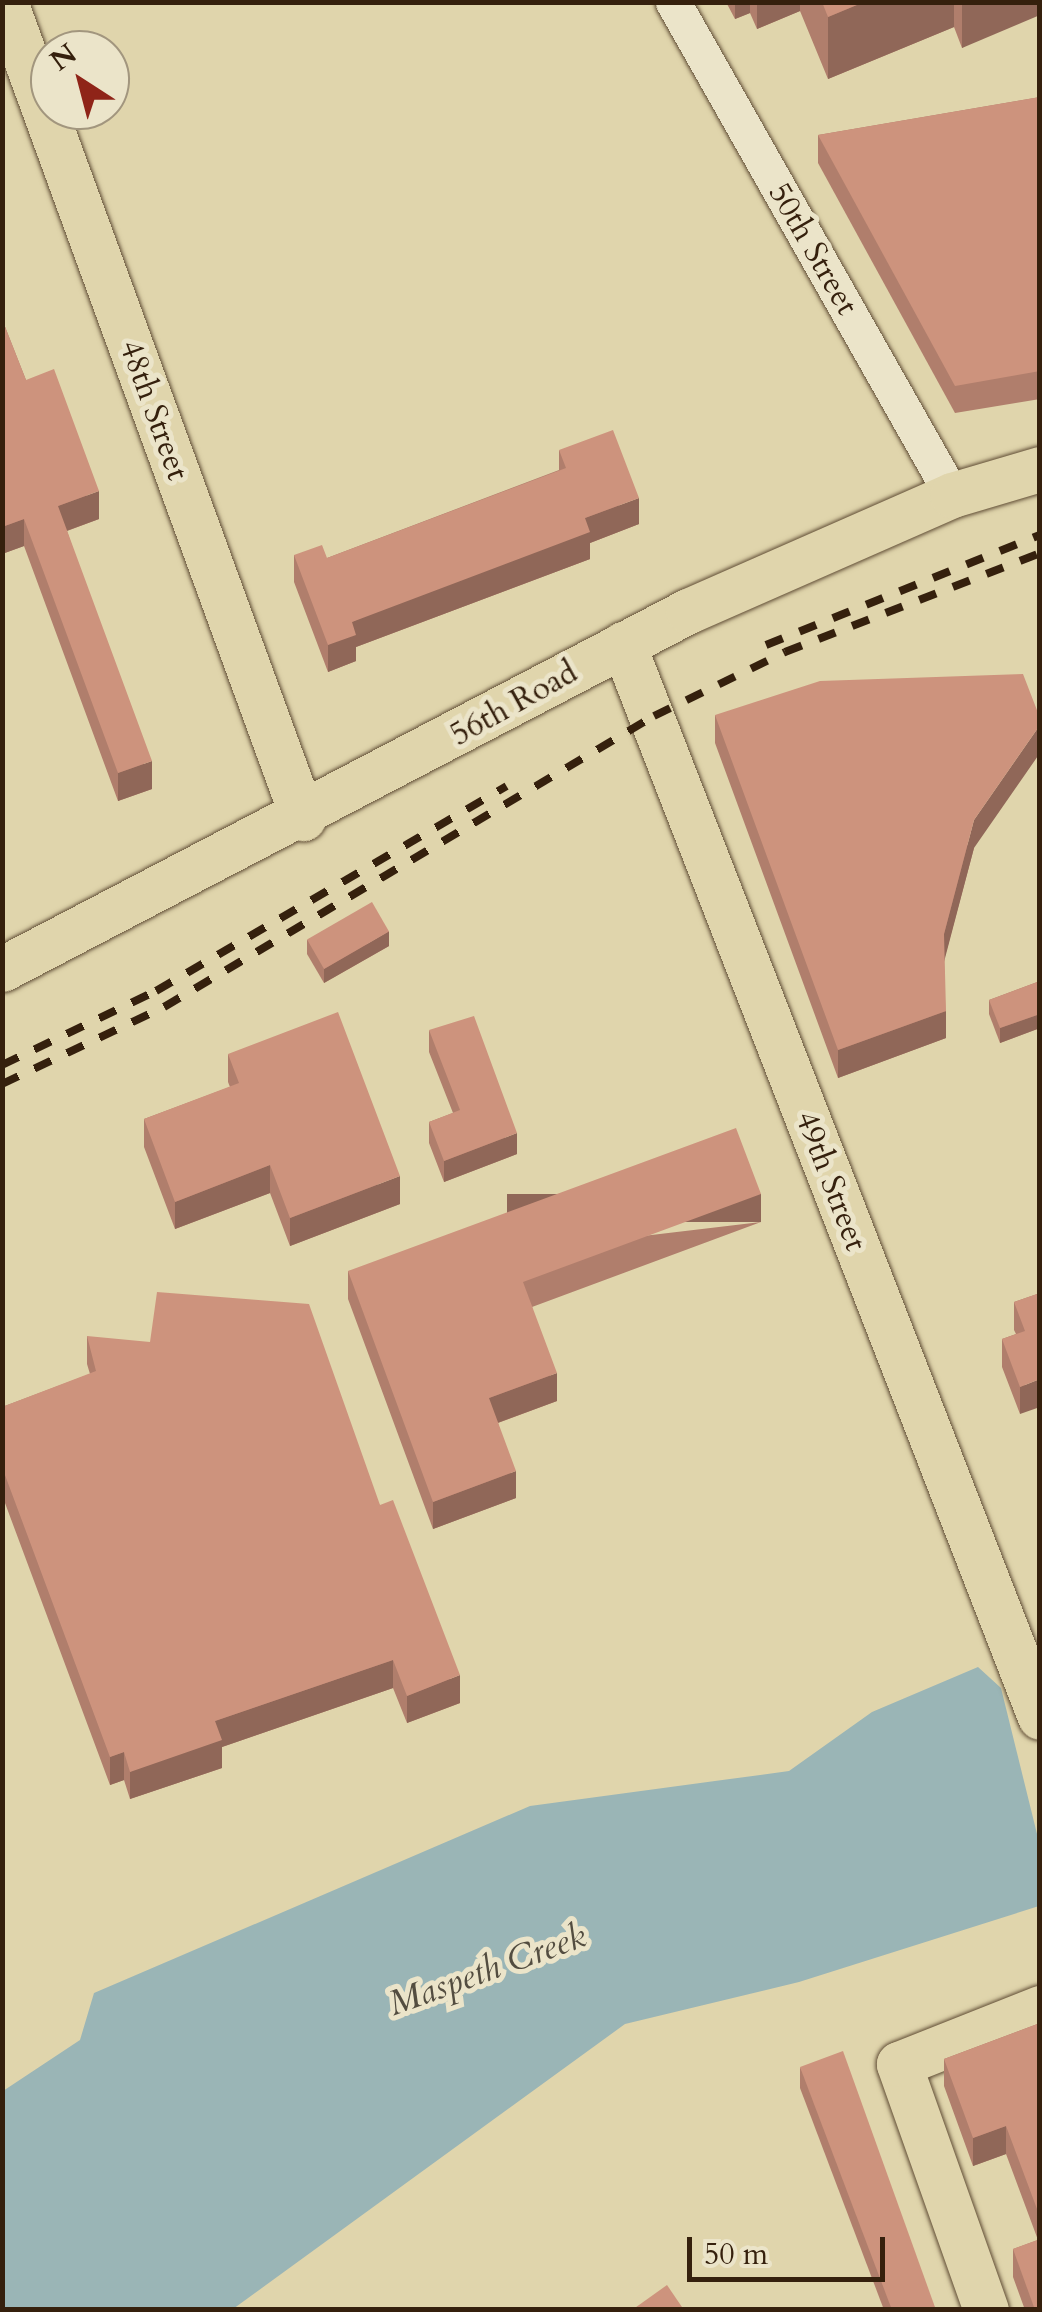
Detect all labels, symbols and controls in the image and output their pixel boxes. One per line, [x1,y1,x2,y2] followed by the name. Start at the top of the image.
[30,30,130,130] north arrow
[43,35,85,80] text: N
[760,176,866,322] street label: 50th Street
[111,335,197,485] street label: 48th Street
[444,653,584,755] street label: 56th Road
[787,1106,875,1256] street label: 49th Street
[382,1915,592,2025] water label: Maspeth Creek
[692,2217,890,2279] scale bar
[704,2234,768,2275] text: 50 m

